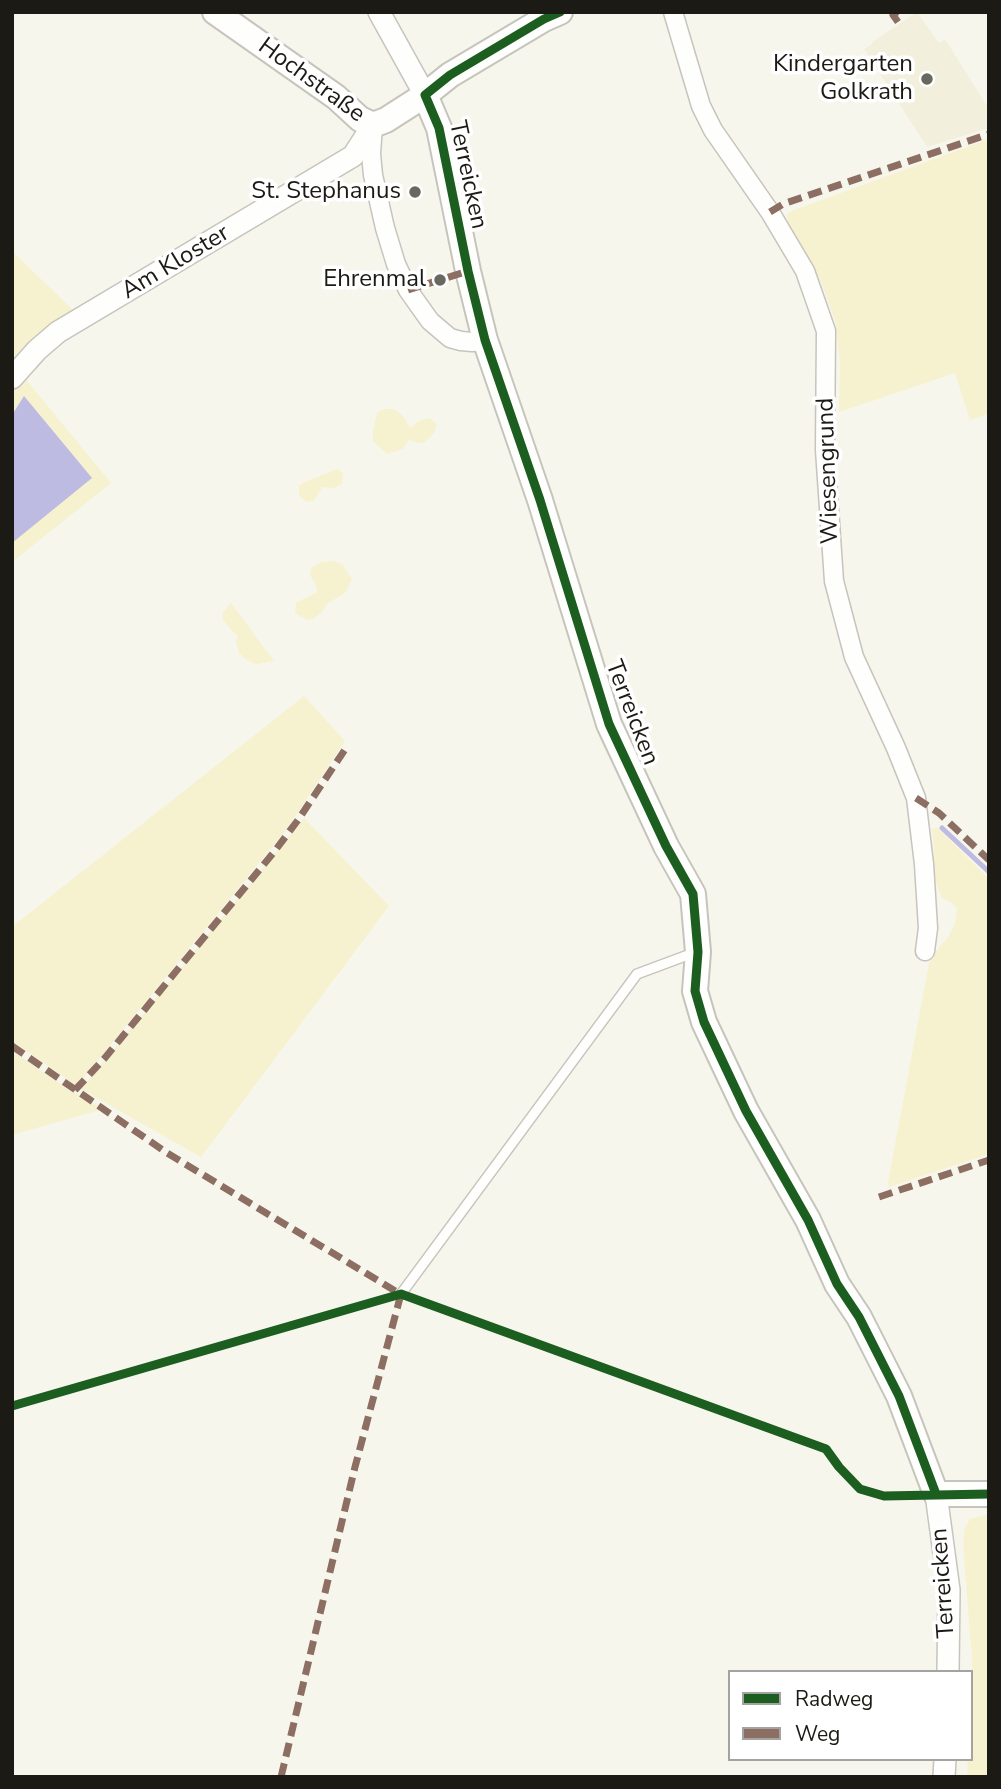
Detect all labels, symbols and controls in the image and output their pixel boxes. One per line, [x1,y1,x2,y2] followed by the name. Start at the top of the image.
[252,33,370,129] street label: Hochstraße
[773,51,913,107] place label: Kindergarten Golkrath
[919,71,935,87] marker: Kindergarten Golkrath
[441,118,493,232] street label: Terreicken
[251,178,401,206] place label: St. Stephanus
[407,184,423,200] marker: St. Stephanus
[117,220,235,306] street label: Am Kloster
[323,266,426,294] place label: Ehrenmal
[432,272,448,288] marker: Ehrenmal
[812,397,846,545] street label: Wiesengrund
[598,657,664,769] street label: Terreicken
[926,1527,962,1639] street label: Terreicken
[728,1670,973,1761] legend
[795,1685,873,1713] text: Radweg
[795,1720,840,1748] text: Weg

